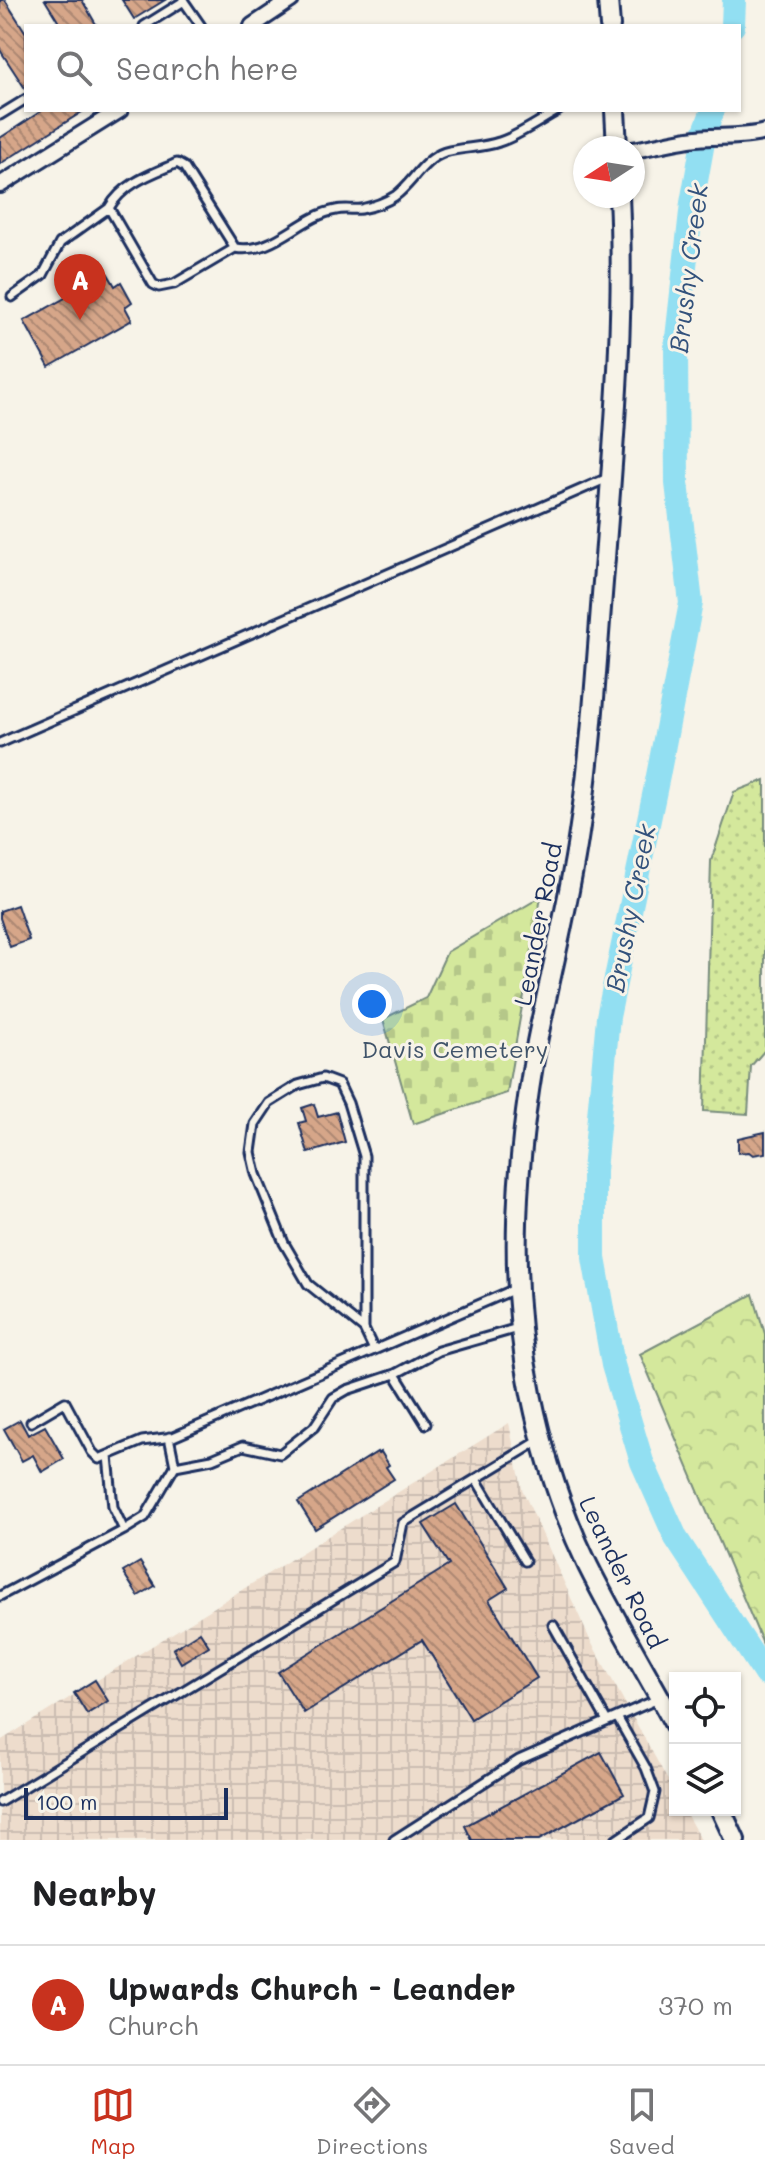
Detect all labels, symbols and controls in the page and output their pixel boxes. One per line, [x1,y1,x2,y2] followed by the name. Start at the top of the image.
[24,24,741,112] search box
[52,46,96,90] icon: search
[116,48,299,88] text: Search here
[573,136,645,208] north arrow
[661,180,715,355] water label: Brushy Creek
[54,254,106,320] pin: A
[597,820,663,995] water label: Brushy Creek
[506,840,568,1008] street label: Leander Road
[352,984,392,1024] your location
[362,1033,548,1064] park label: Davis Cemetery
[573,1491,673,1653] street label: Leander Road
[669,1672,741,1816] map controls
[669,1672,741,1744] button: locate
[669,1744,741,1816] button: layers
[24,1784,228,1820] scale bar
[36,1787,98,1816] text: 100 m
[32,1870,157,1915] text: Nearby
[108,1968,516,2008] text: Upwards Church - Leander
[49,1988,67,2022] text: A
[658,1988,733,2022] text: 370 m
[108,2008,198,2042] text: Church
[91,2083,135,2160] tab: Map
[316,2083,428,2160] tab: Directions
[609,2083,674,2160] tab: Saved

